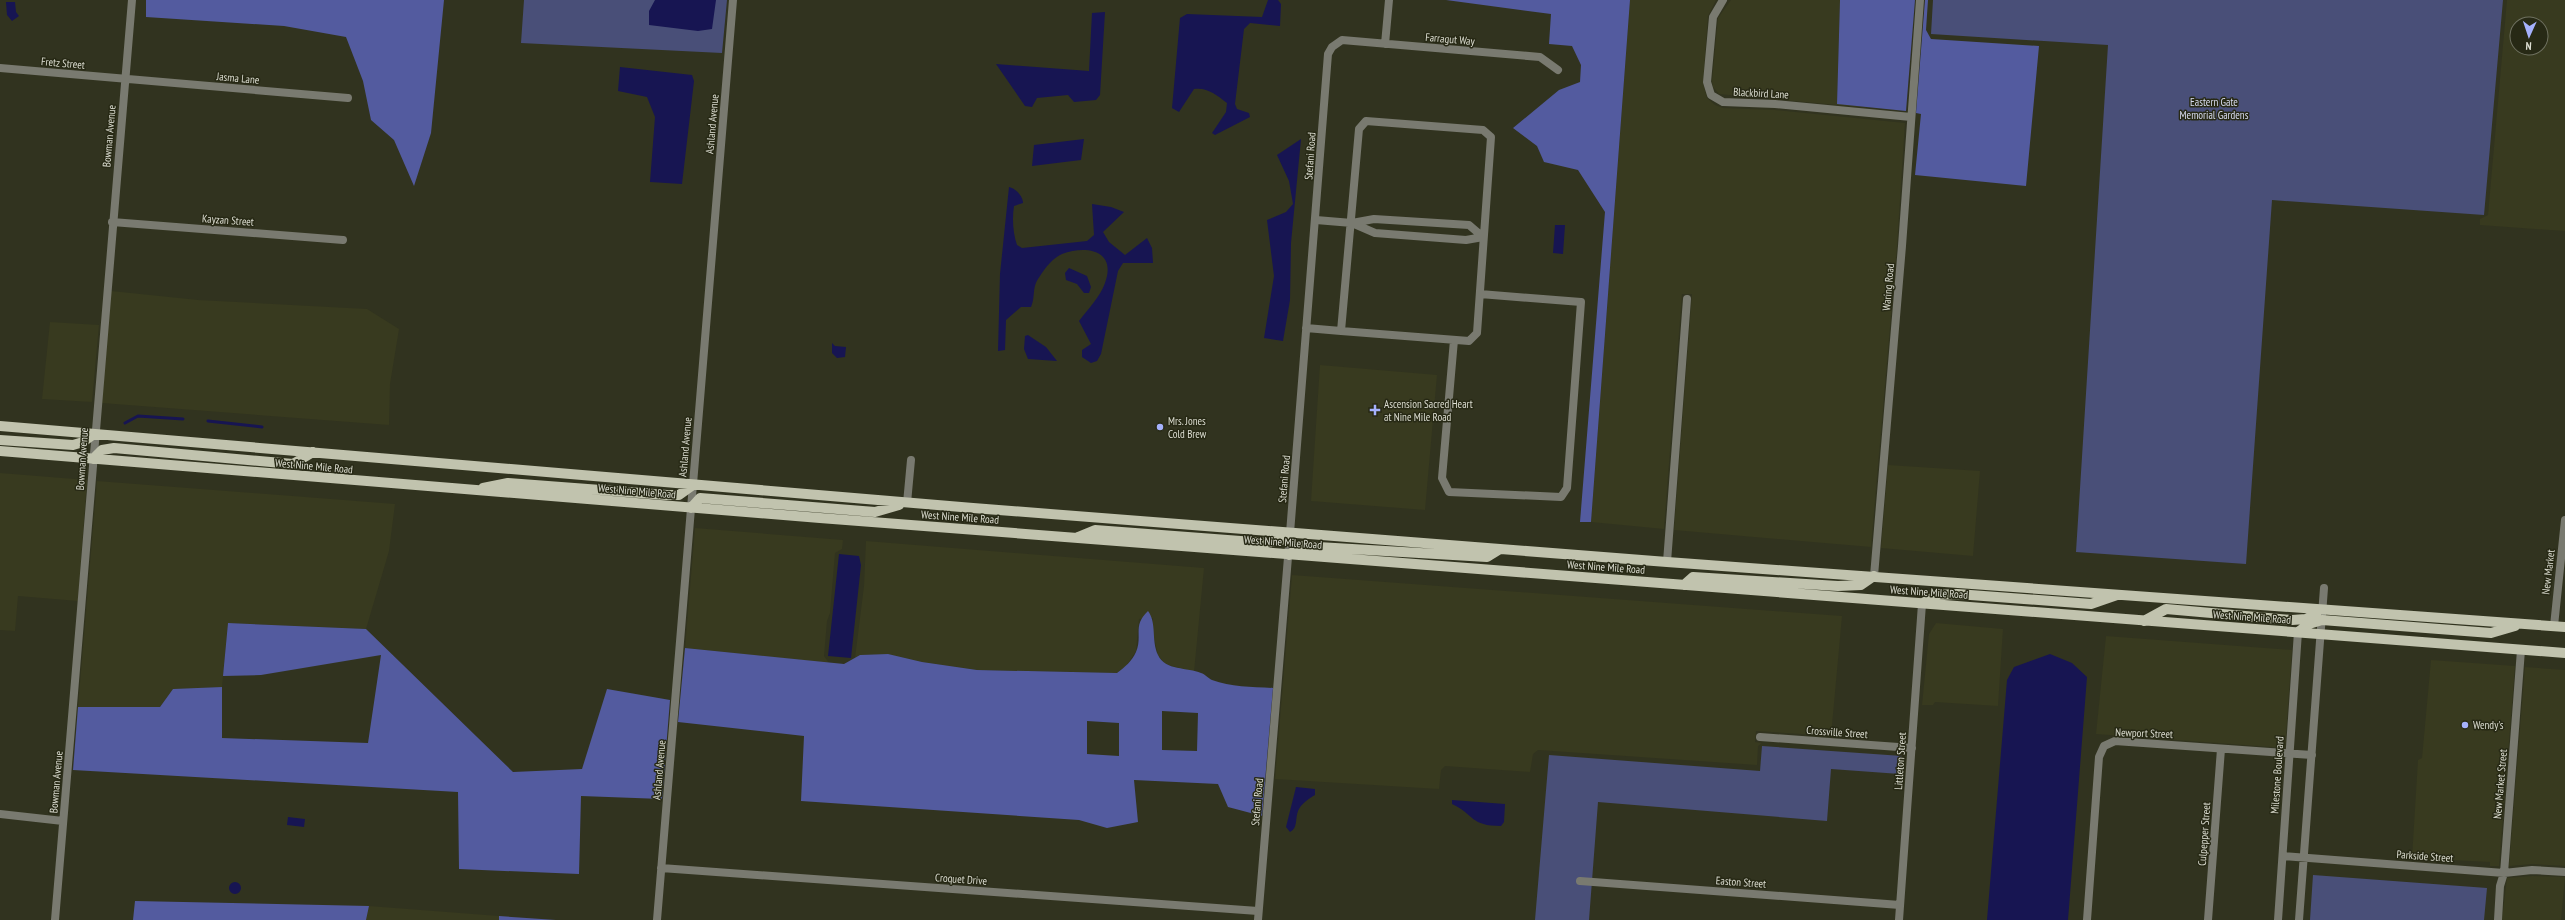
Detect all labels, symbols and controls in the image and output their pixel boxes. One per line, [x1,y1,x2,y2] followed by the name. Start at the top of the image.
[2509,16,2549,56] north arrow
[1425,30,1476,48] street label: Farragut Way
[2525,39,2532,53] text: N
[41,54,85,72] street label: Fretz Street
[215,69,260,87] street label: Jasma Lane
[1733,85,1790,101] street label: Blackbird Lane
[702,93,722,155] street label: Ashland Avenue
[2180,95,2249,122] park label: Eastern Gate Memorial Gardens
[99,104,119,168] street label: Bowman Avenue
[1301,131,1319,180] street label: Stefani Road
[202,211,254,229] street label: Kayzan Street
[1879,262,1897,311] street label: Waring Road
[1384,397,1473,424] place label: Ascension Sacred Heart at Nine Mile Road
[1369,404,1381,416] marker: Ascension Sacred Heart at Nine Mile Road
[1168,414,1207,441] place label: Mrs. Jones Cold Brew
[675,416,695,478] street label: Ashland Avenue
[1155,422,1165,432] marker: Mrs. Jones Cold Brew
[73,427,91,491] street label: Bowman Avenue
[1275,454,1293,503] street label: Stefani Road
[274,456,354,476] street label: West Nine Mile Road
[597,481,677,501] street label: West Nine Mile Road
[920,507,1000,527] street label: West Nine Mile Road
[1243,532,1323,552] street label: West Nine Mile Road
[2538,549,2558,595] street label: New Market
[1566,557,1646,577] street label: West Nine Mile Road
[1889,582,1969,602] street label: West Nine Mile Road
[2212,607,2292,627] street label: West Nine Mile Road
[2473,718,2504,732] place label: Wendy's
[2460,720,2470,730] marker: Wendy's
[1806,723,1868,741] street label: Crossville Street
[2115,725,2173,741] street label: Newport Street
[1891,732,1909,790] street label: Littleton Street
[2267,736,2287,814] street label: Milestone Boulevard
[649,739,669,801] street label: Ashland Avenue
[2490,748,2510,820] street label: New Market Street
[46,750,66,814] street label: Bowman Avenue
[1248,777,1266,826] street label: Stefani Road
[2195,802,2213,866] street label: Culpepper Street
[2396,847,2454,865] street label: Parkside Street
[935,870,988,888] street label: Croquet Drive
[1715,873,1767,891] street label: Easton Street

